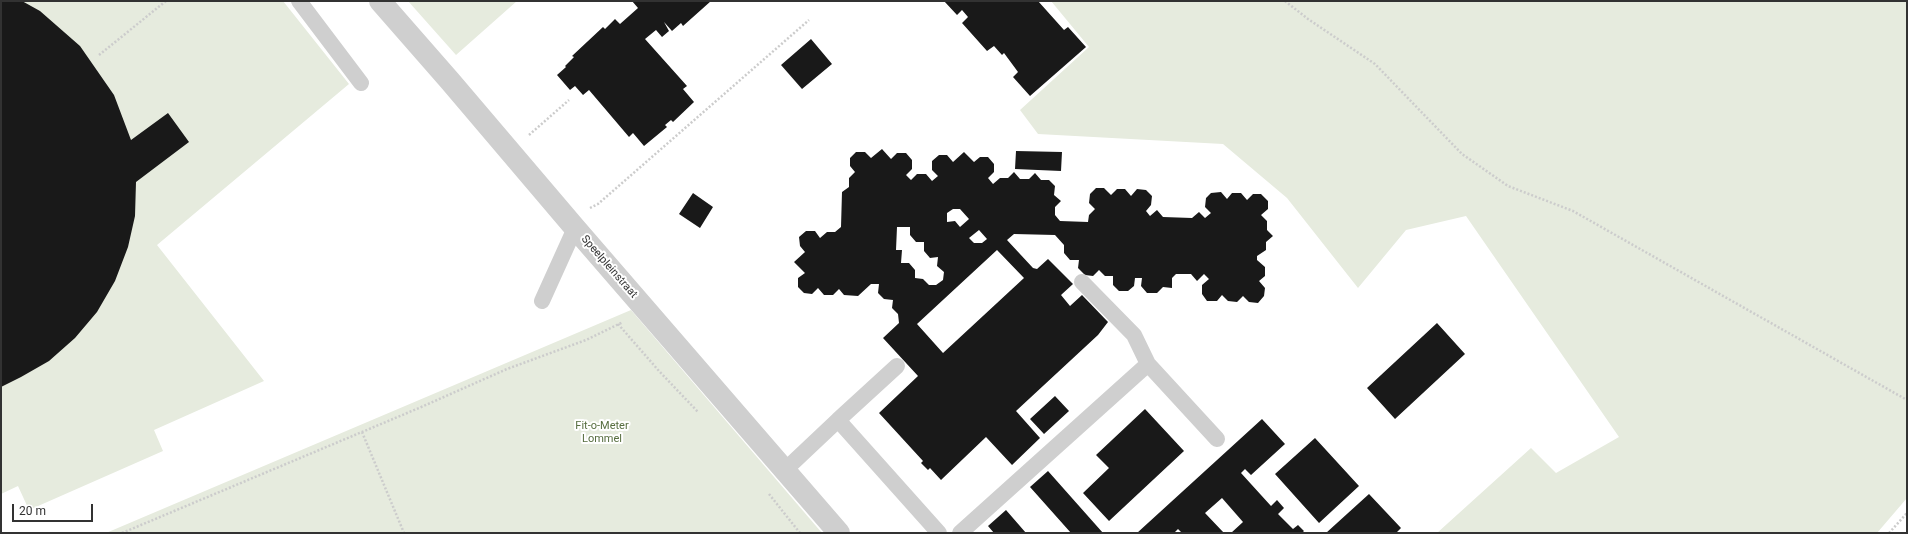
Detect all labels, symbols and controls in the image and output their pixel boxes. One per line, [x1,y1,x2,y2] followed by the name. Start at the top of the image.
[578,233,640,301] street label: Speelpleinstraat
[575,419,629,445] park label: Fit-o-Meter Lommel
[14,496,95,522] scale bar
[19,504,46,518] text: 20 m

